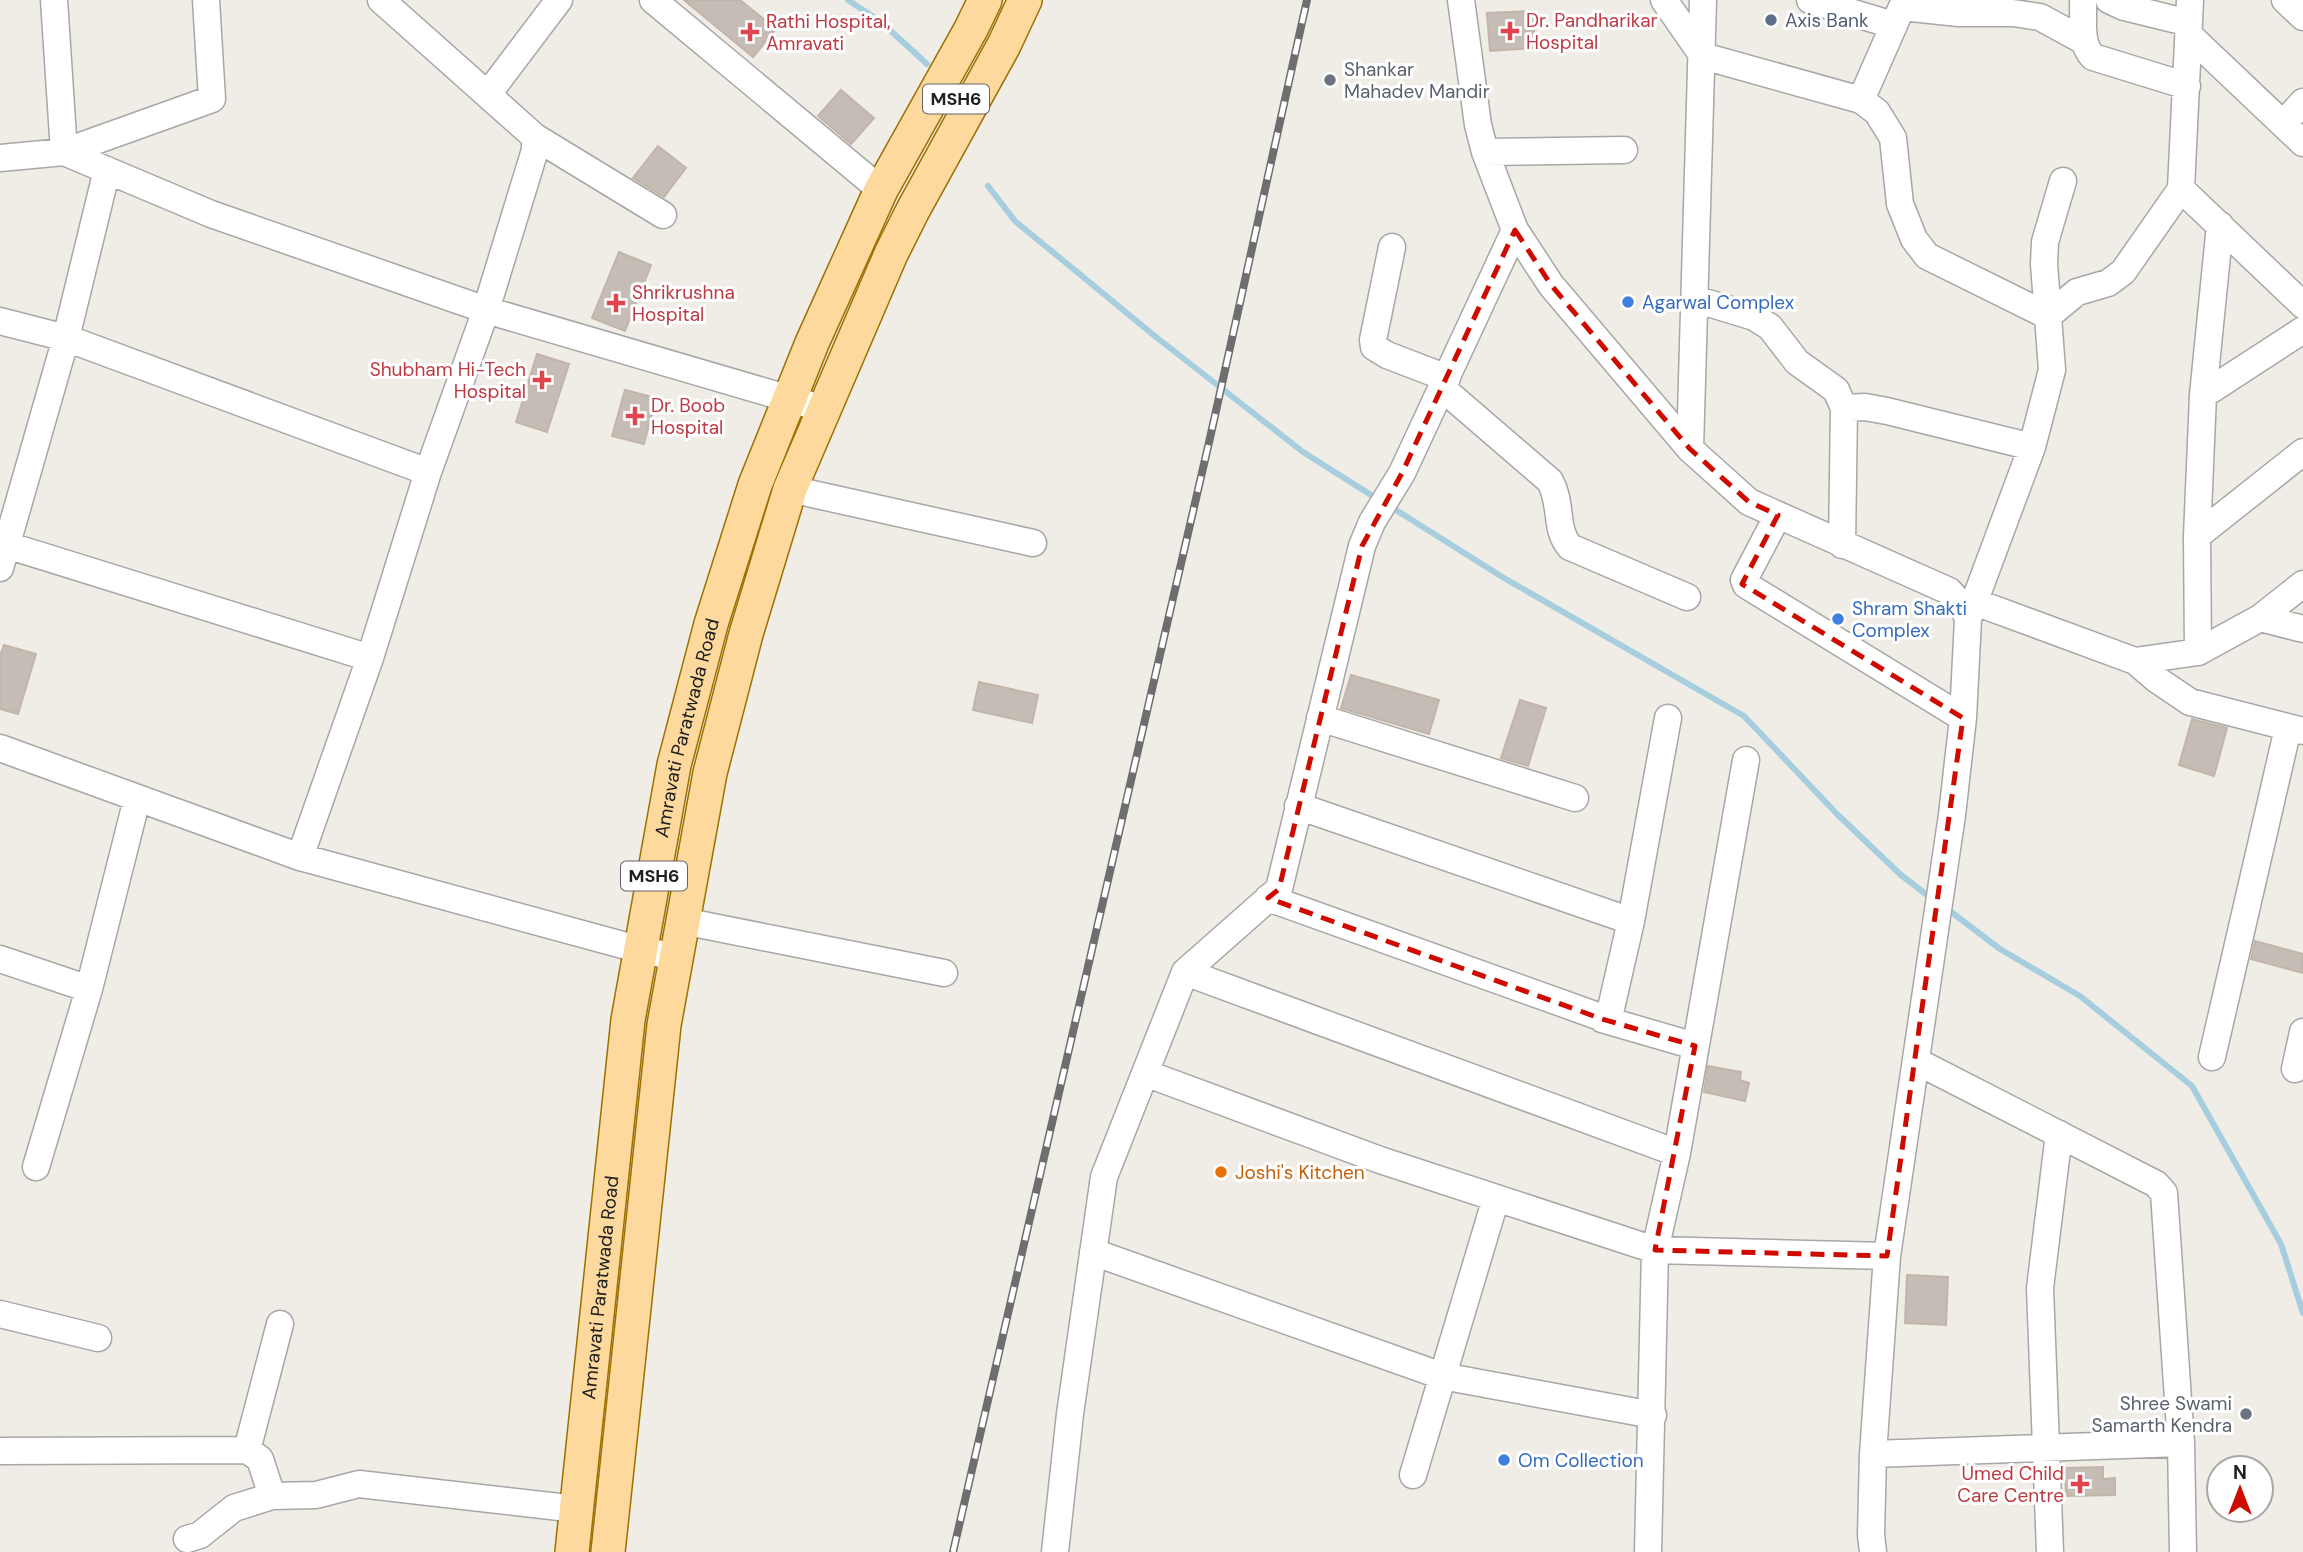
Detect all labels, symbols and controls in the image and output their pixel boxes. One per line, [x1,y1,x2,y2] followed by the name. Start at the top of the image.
[1526,8,1658,55] place label: Dr. Pandharikar Hospital
[1785,8,1869,33] place label: Axis Bank
[766,9,891,56] place label: Rathi Hospital, Amravati
[1763,12,1779,28] marker: Axis Bank
[1500,21,1520,41] marker: Dr. Pandharikar Hospital
[740,22,760,42] marker: Rathi Hospital, Amravati
[1344,57,1490,104] place label: Shankar Mahadev Mandir
[1322,72,1338,88] marker: Shankar Mahadev Mandir
[923,84,989,114] road number: MSH6
[632,280,735,327] place label: Shrikrushna Hospital
[1642,290,1795,315] place label: Agarwal Complex
[606,293,626,313] marker: Shrikrushna Hospital
[1620,294,1636,310] marker: Agarwal Complex
[370,357,526,404] place label: Shubham Hi-Tech Hospital
[532,370,552,390] marker: Shubham Hi-Tech Hospital
[651,393,725,440] place label: Dr. Boob Hospital
[625,406,645,426] marker: Dr. Boob Hospital
[1852,596,1967,643] place label: Shram Shakti Complex
[1830,611,1846,627] marker: Shram Shakti Complex
[649,616,725,840] street label: Amravati Paratwada Road
[621,862,687,890] road number: MSH6
[1235,1160,1365,1185] place label: Joshi's Kitchen
[1213,1164,1229,1180] marker: Joshi's Kitchen
[576,1174,625,1401] street label: Amravati Paratwada Road
[2091,1391,2232,1438] place label: Shree Swami Samarth Kendra
[2238,1406,2254,1422] marker: Shree Swami Samarth Kendra
[1518,1448,1644,1473] place label: Om Collection
[1496,1452,1512,1468] marker: Om Collection
[2205,1454,2275,1524] north arrow
[2233,1460,2247,1485] text: N
[1957,1461,2064,1508] place label: Umed Child Care Centre
[2070,1474,2090,1494] marker: Umed Child Care Centre

